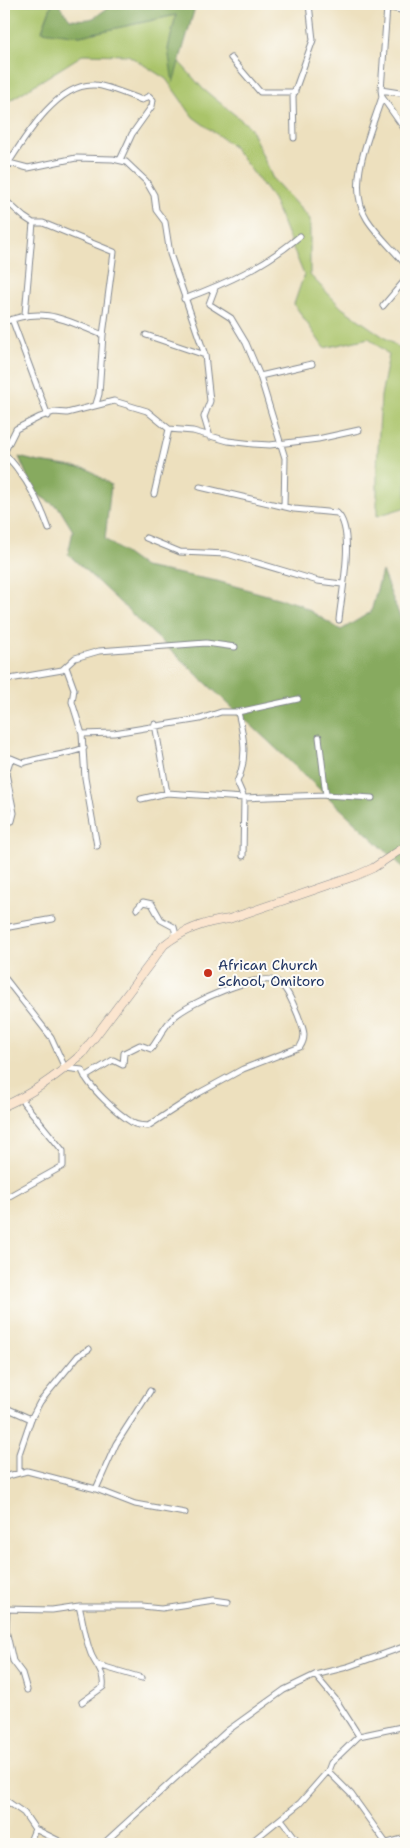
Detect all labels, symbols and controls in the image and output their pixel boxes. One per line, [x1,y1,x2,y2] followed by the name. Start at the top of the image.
[218,956,325,990] place label: African Church School, Omitoro
[202,967,214,979] marker: African Church School, Omitoro

